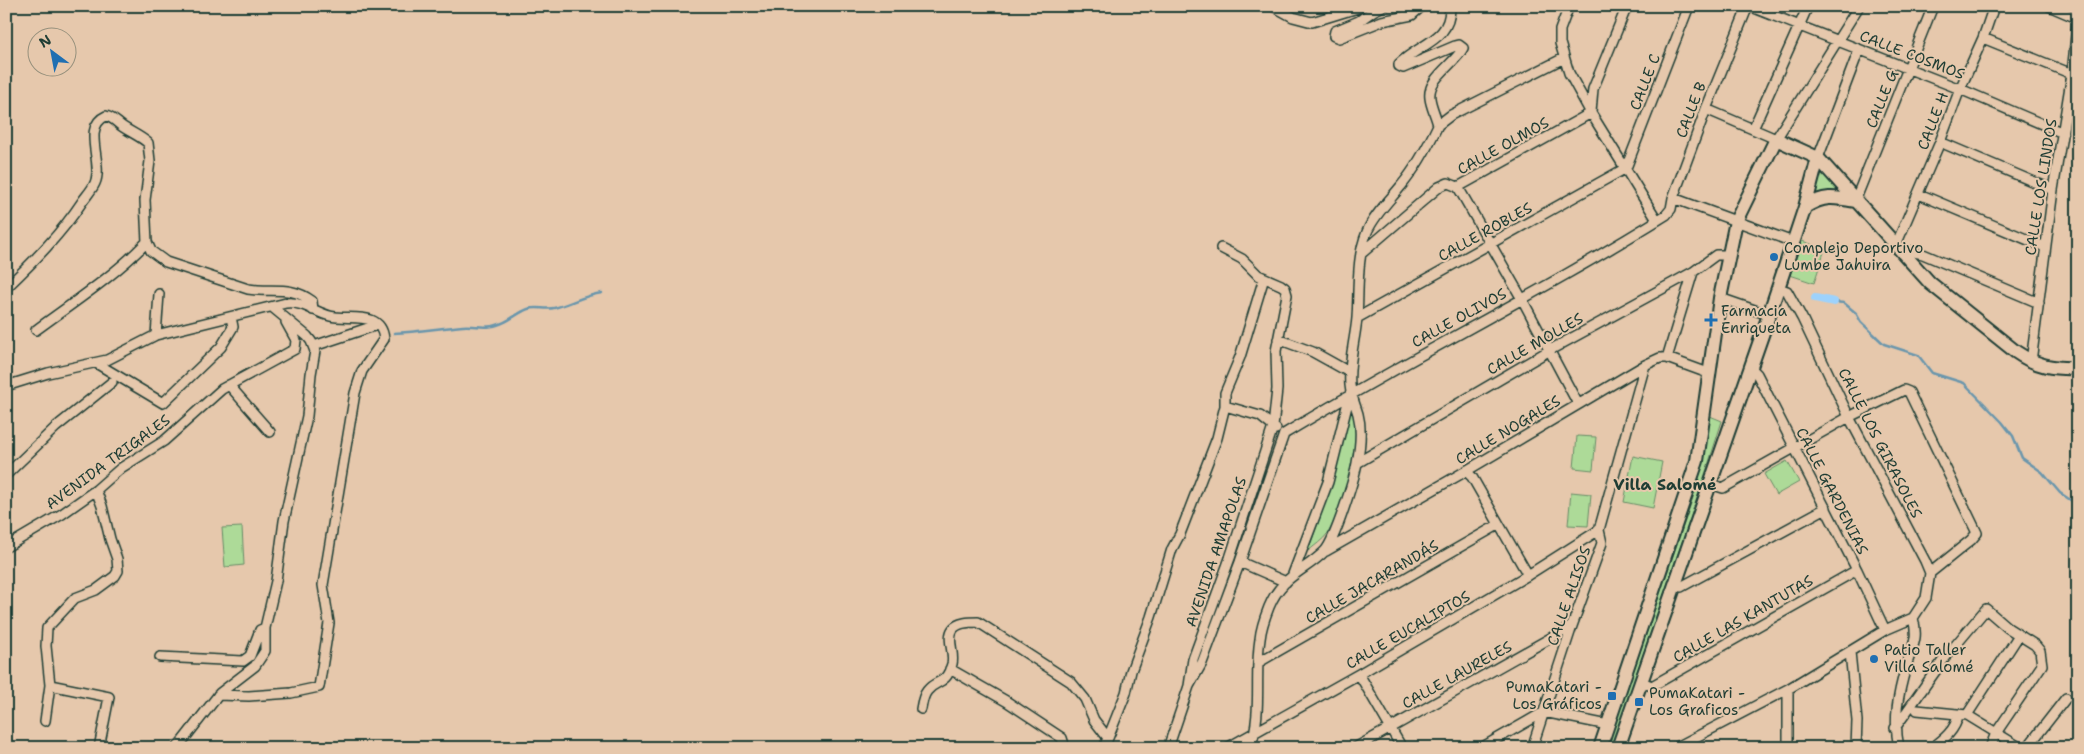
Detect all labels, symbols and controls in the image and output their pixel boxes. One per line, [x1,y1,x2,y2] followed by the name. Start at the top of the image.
[1857,26,1967,84] street label: CALLE COSMOS
[28,28,78,78] north arrow
[36,30,55,52] text: N
[1625,51,1665,113] street label: CALLE C
[1861,67,1903,131] street label: CALLE G
[1671,79,1711,141] street label: CALLE B
[1913,89,1953,153] street label: CALLE H
[1454,113,1552,179] street label: CALLE OLMOS
[2020,117,2062,257] street label: CALLE LOS LINDOS
[1434,198,1536,266] street label: CALLE ROBLES
[1784,238,1923,275] place label: Complejo Deportivo Lumbe Jahuira
[1768,251,1780,263] marker: Complejo Deportivo Lumbe Jahuira
[1408,284,1510,352] street label: CALLE OLIVOS
[1721,301,1791,338] place label: Farmacia Enriqueta
[1483,308,1587,380] street label: CALLE MOLLES
[1705,314,1717,326] marker: Farmacia Enriqueta
[1833,365,1927,521] street label: CALLE LOS GIRASOLES
[1452,391,1564,469] street label: CALLE NOGALES
[42,410,174,514] street label: AVENIDA TRIGALES
[1791,424,1873,558] street label: CALLE GARDENIAS
[1181,474,1251,630] street label: AVENIDA AMAPOLAS
[1613,474,1717,495] district label: Villa Salomé
[1301,535,1442,628] street label: CALLE JACARANDÁS
[1543,544,1595,648] street label: CALLE ALISOS
[1669,571,1817,667] street label: CALLE LAS KANTUTAS
[1342,586,1474,674] street label: CALLE EUCALIPTOS
[1398,636,1516,714] street label: CALLE LAURELES
[1884,640,1974,677] place label: Patio Taller Villa Salomé
[1868,653,1880,665] marker: Patio Taller Villa Salomé
[1506,677,1602,714] place label: PumaKatari - Los Gráficos
[1649,683,1745,720] place label: PumaKatari - Los Graficos
[1606,690,1618,702] marker: PumaKatari - Los Gráficos
[1633,696,1645,708] marker: PumaKatari - Los Graficos

